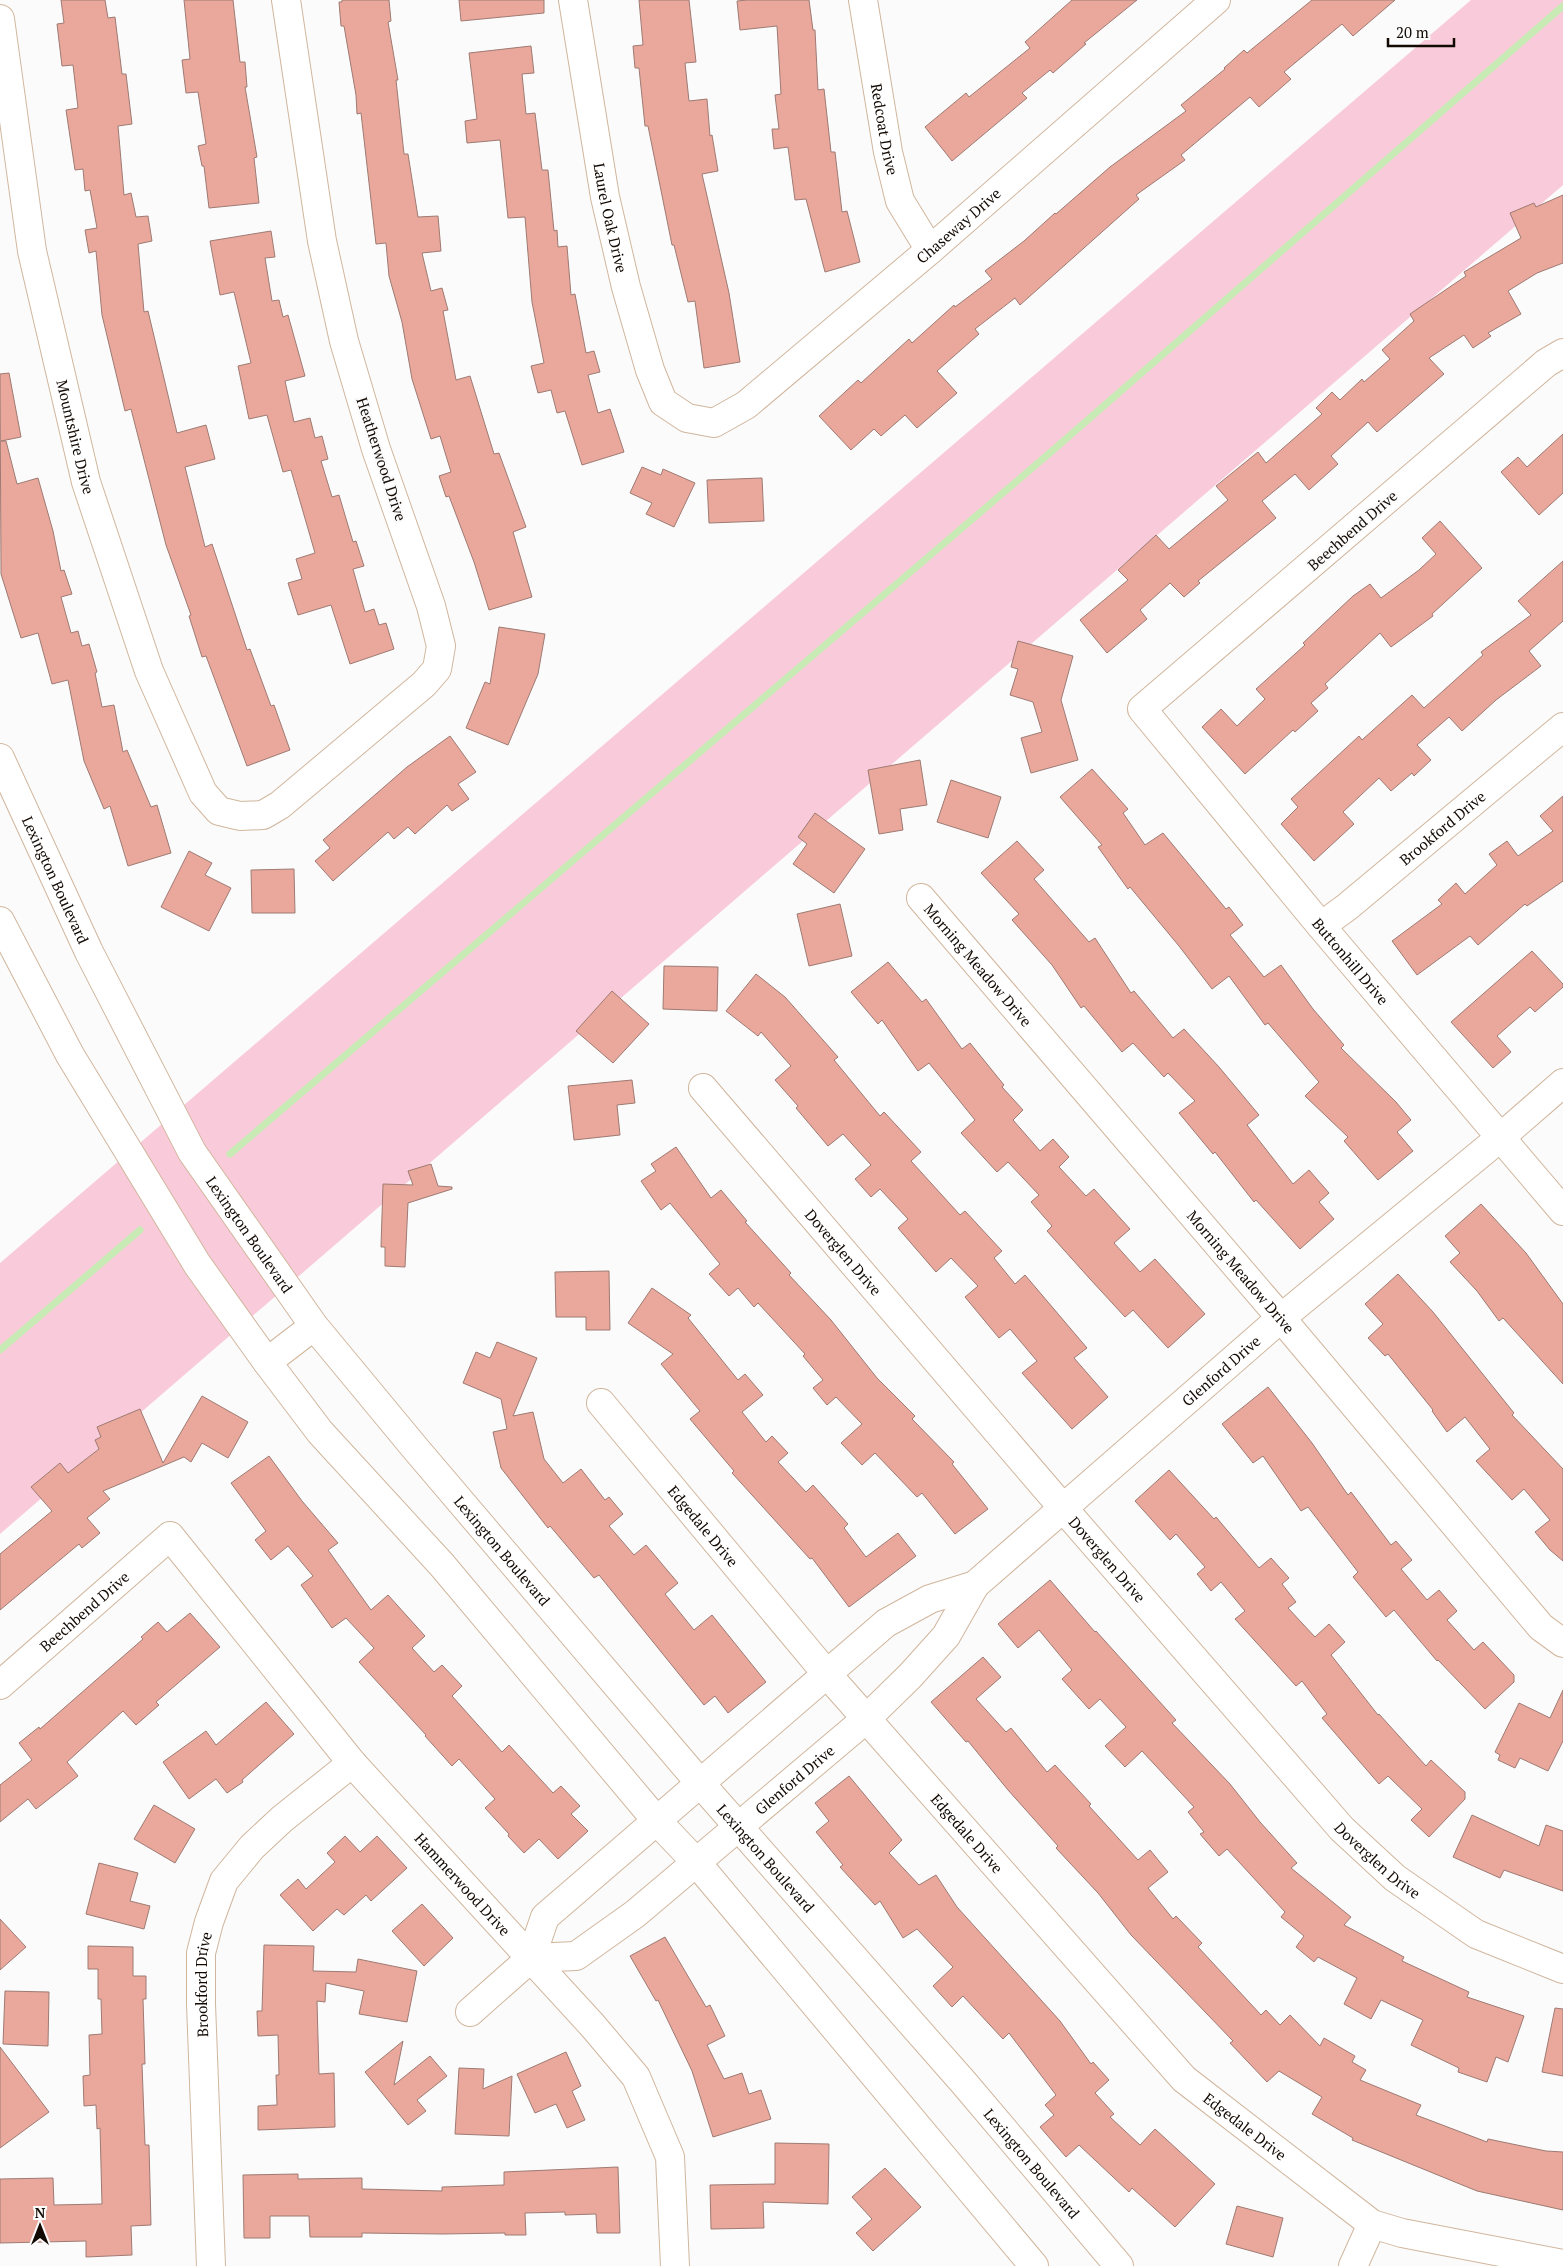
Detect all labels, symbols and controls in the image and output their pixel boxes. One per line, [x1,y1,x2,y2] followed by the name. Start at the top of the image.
[1388,15,1454,47] scale bar
[1396,22,1429,42] text: 20 m
[867,82,903,177] street label: Redcoat Drive
[590,161,632,275] street label: Laurel Oak Drive
[912,183,1005,268] street label: Chaseway Drive
[52,378,99,497] street label: Mountshire Drive
[353,395,411,523] street label: Heatherwood Drive
[1303,486,1401,574] street label: Beechbend Drive
[1395,786,1489,869] street label: Brookford Drive
[18,813,94,947] street label: Lexington Boulevard
[920,899,1037,1031] street label: Morning Meadow Drive
[1308,914,1393,1009] street label: Buttonhill Drive
[202,1172,298,1297] street label: Lexington Boulevard
[801,1205,886,1299] street label: Doverglen Drive
[1183,1206,1299,1337] street label: Morning Meadow Drive
[1177,1331,1264,1410] street label: Glenford Drive
[664,1481,743,1571] street label: Edgedale Drive
[450,1491,555,1610] street label: Lexington Boulevard
[1065,1512,1150,1606] street label: Doverglen Drive
[35,1567,133,1656] street label: Beechbend Drive
[750,1740,838,1819] street label: Glenford Drive
[927,1789,1008,1877] street label: Edgedale Drive
[713,1799,819,1917] street label: Lexington Boulevard
[1330,1818,1425,1903] street label: Doverglen Drive
[410,1828,515,1940] street label: Hammerwood Drive
[191,1929,216,2038] street label: Brookford Drive
[1199,2088,1291,2165] street label: Edgedale Drive
[980,2104,1084,2223] street label: Lexington Boulevard
[15,2201,65,2251] north arrow
[35,2203,46,2222] text: N

